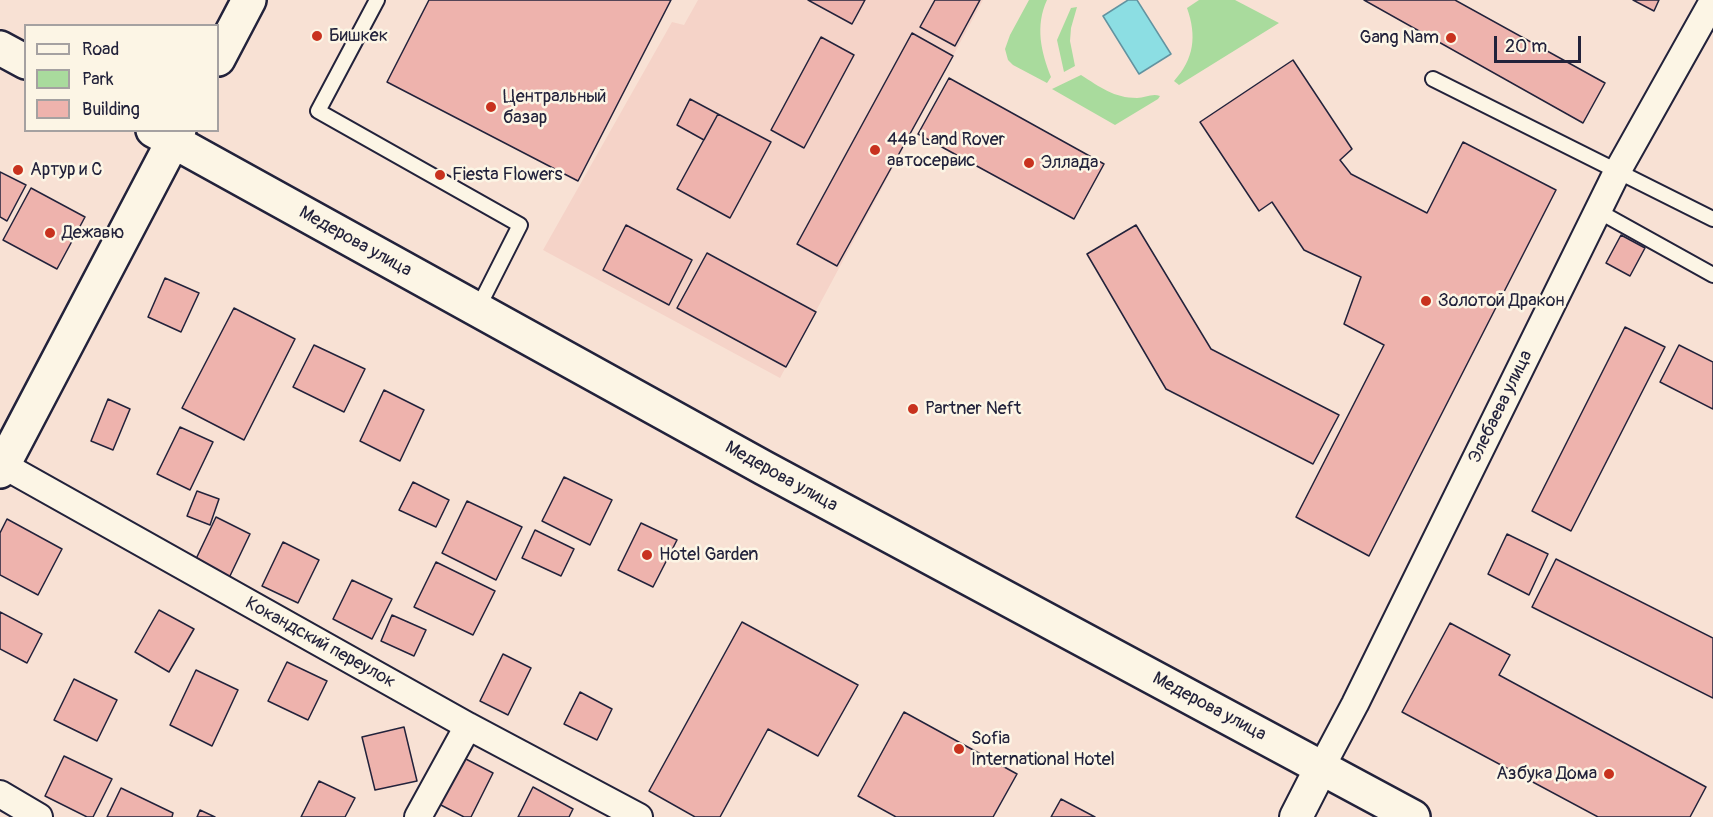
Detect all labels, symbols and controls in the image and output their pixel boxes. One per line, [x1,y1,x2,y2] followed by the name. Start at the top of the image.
[24,24,219,132] legend
[1497,24,1584,62] scale bar
[329,25,388,47] place label: Бишкек
[1360,27,1439,49] place label: Gang Nam
[310,29,324,43] marker: Бишкек
[1444,31,1458,45] marker: Gang Nam
[1505,35,1547,58] text: 20 m
[82,38,119,61] text: Road
[82,68,114,91] text: Park
[503,86,606,128] place label: Центральный базар
[82,98,140,121] text: Building
[484,100,498,114] marker: Центральный базар
[887,129,1005,172] place label: 44в Land Rover автосервис
[868,143,882,157] marker: 44в Land Rover автосервис
[1041,152,1098,174] place label: Эллада
[1022,156,1036,170] marker: Эллада
[30,159,102,181] place label: Артур и С
[11,163,25,177] marker: Артур и С
[452,164,563,186] place label: Fiesta Flowers
[433,168,447,182] marker: Fiesta Flowers
[295,202,415,282] street label: Медерова улица
[62,222,124,244] place label: Дежавю
[43,226,57,240] marker: Дежавю
[1438,290,1564,312] place label: Золотой Дракон
[1419,294,1433,308] marker: Золотой Дракон
[1464,347,1538,467] street label: Элебаева улица
[925,398,1021,420] place label: Partner Neft
[906,402,920,416] marker: Partner Neft
[721,437,841,517] street label: Медерова улица
[659,544,758,566] place label: Hotel Garden
[640,548,654,562] marker: Hotel Garden
[241,593,399,693] street label: Кокандский переулок
[1148,668,1270,746] street label: Медерова улица
[971,728,1115,771] place label: Sofia International Hotel
[952,742,966,756] marker: Sofia International Hotel
[1496,763,1597,785] place label: Азбука Дома
[1602,767,1616,781] marker: Азбука Дома

